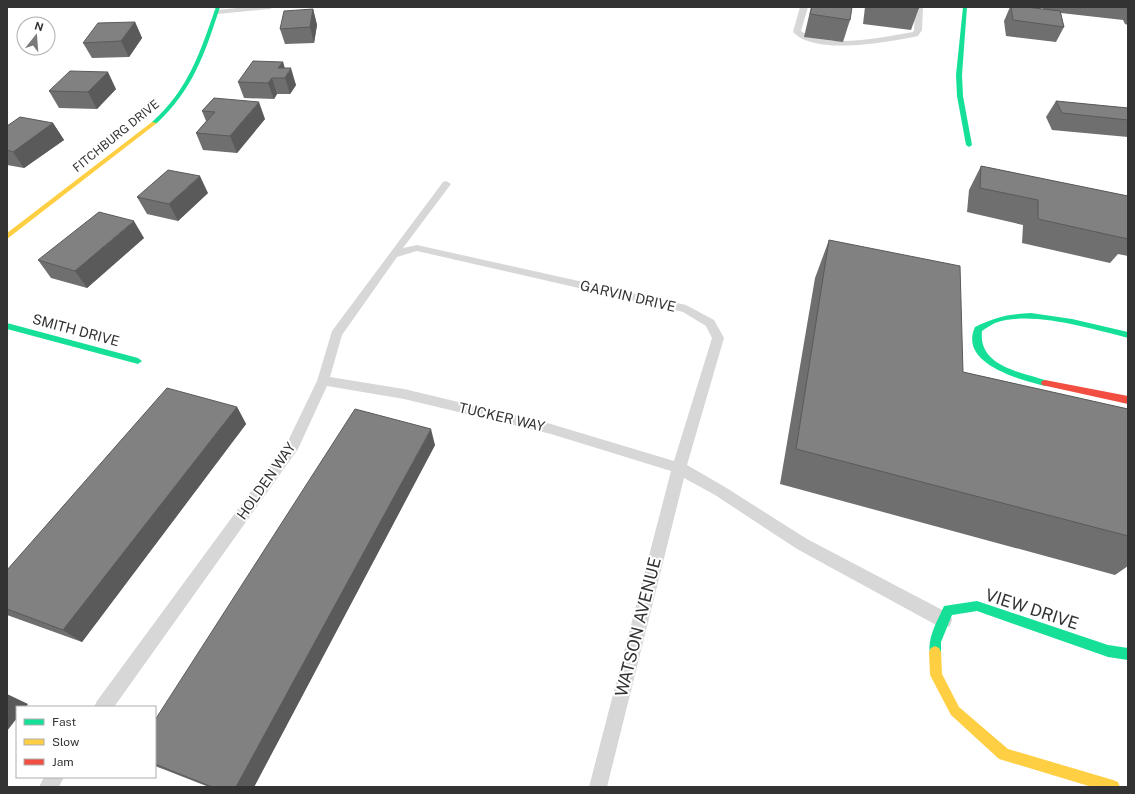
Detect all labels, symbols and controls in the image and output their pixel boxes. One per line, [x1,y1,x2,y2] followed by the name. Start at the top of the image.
[16,16,56,56] north arrow
[33,19,45,33] text: N
[70,97,162,175] street label: FITCHBURG DRIVE
[579,277,677,315] street label: GARVIN DRIVE
[31,311,121,349] street label: SMITH DRIVE
[457,399,547,435] street label: TUCKER WAY
[234,439,299,523] street label: HOLDEN WAY
[611,555,665,699] street label: WATSON AVENUE
[983,584,1081,634] street label: VIEW DRIVE
[16,706,156,778] legend
[52,715,77,729] text: Fast
[52,735,80,749] text: Slow
[52,755,74,769] text: Jam

